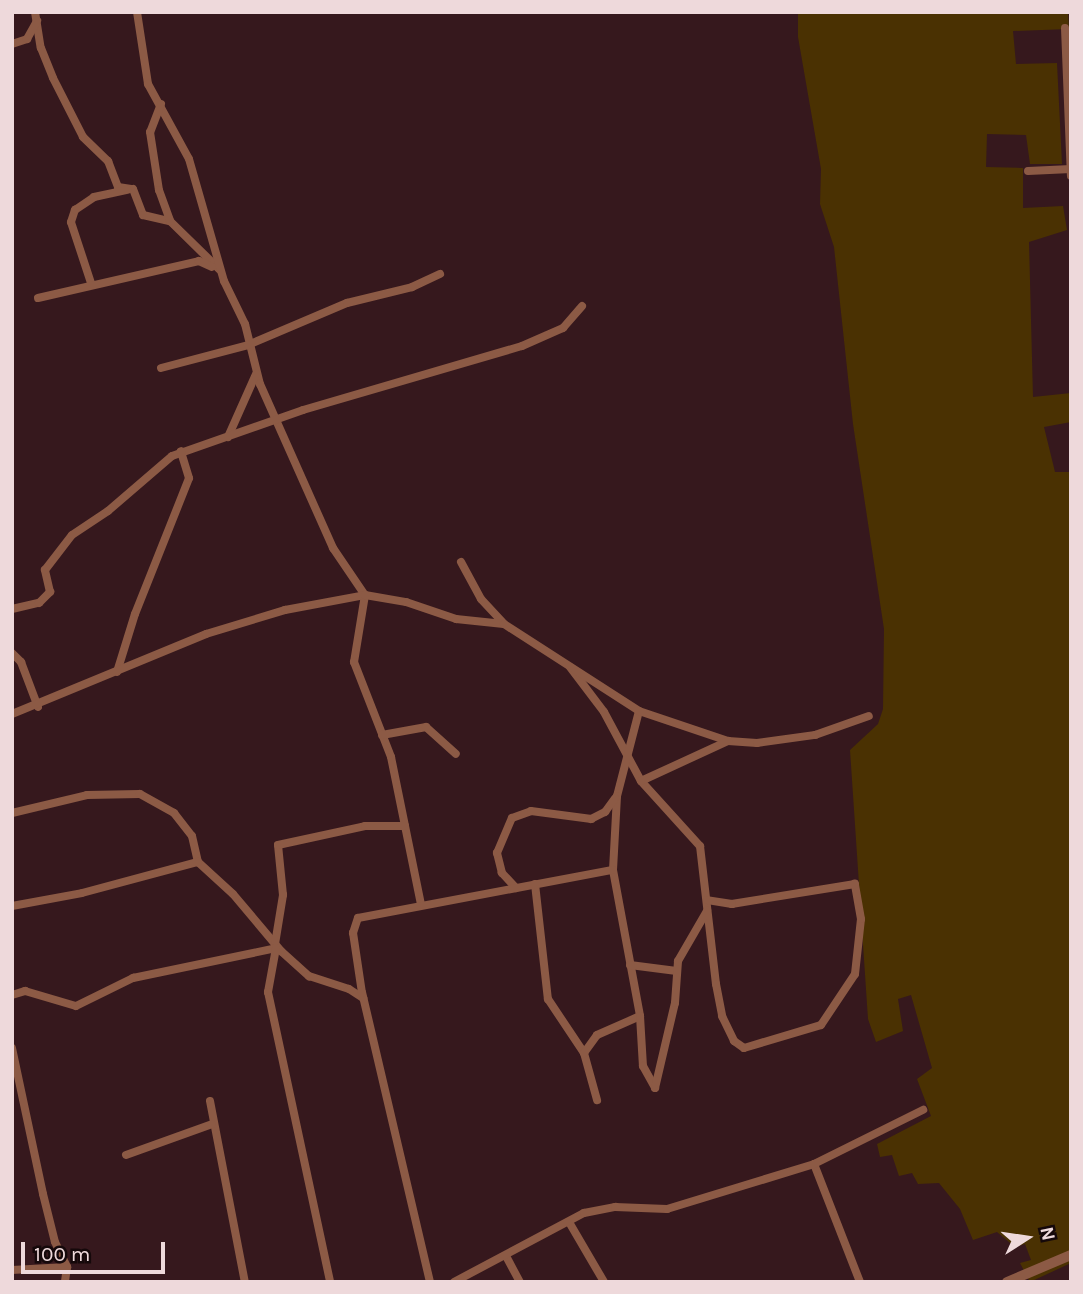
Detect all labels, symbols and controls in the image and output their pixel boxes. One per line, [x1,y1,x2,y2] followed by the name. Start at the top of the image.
[992,1203,1062,1273] north arrow
[1035,1225,1060,1243] text: N
[24,1228,168,1272] scale bar
[34,1242,91,1266] text: 100 m

